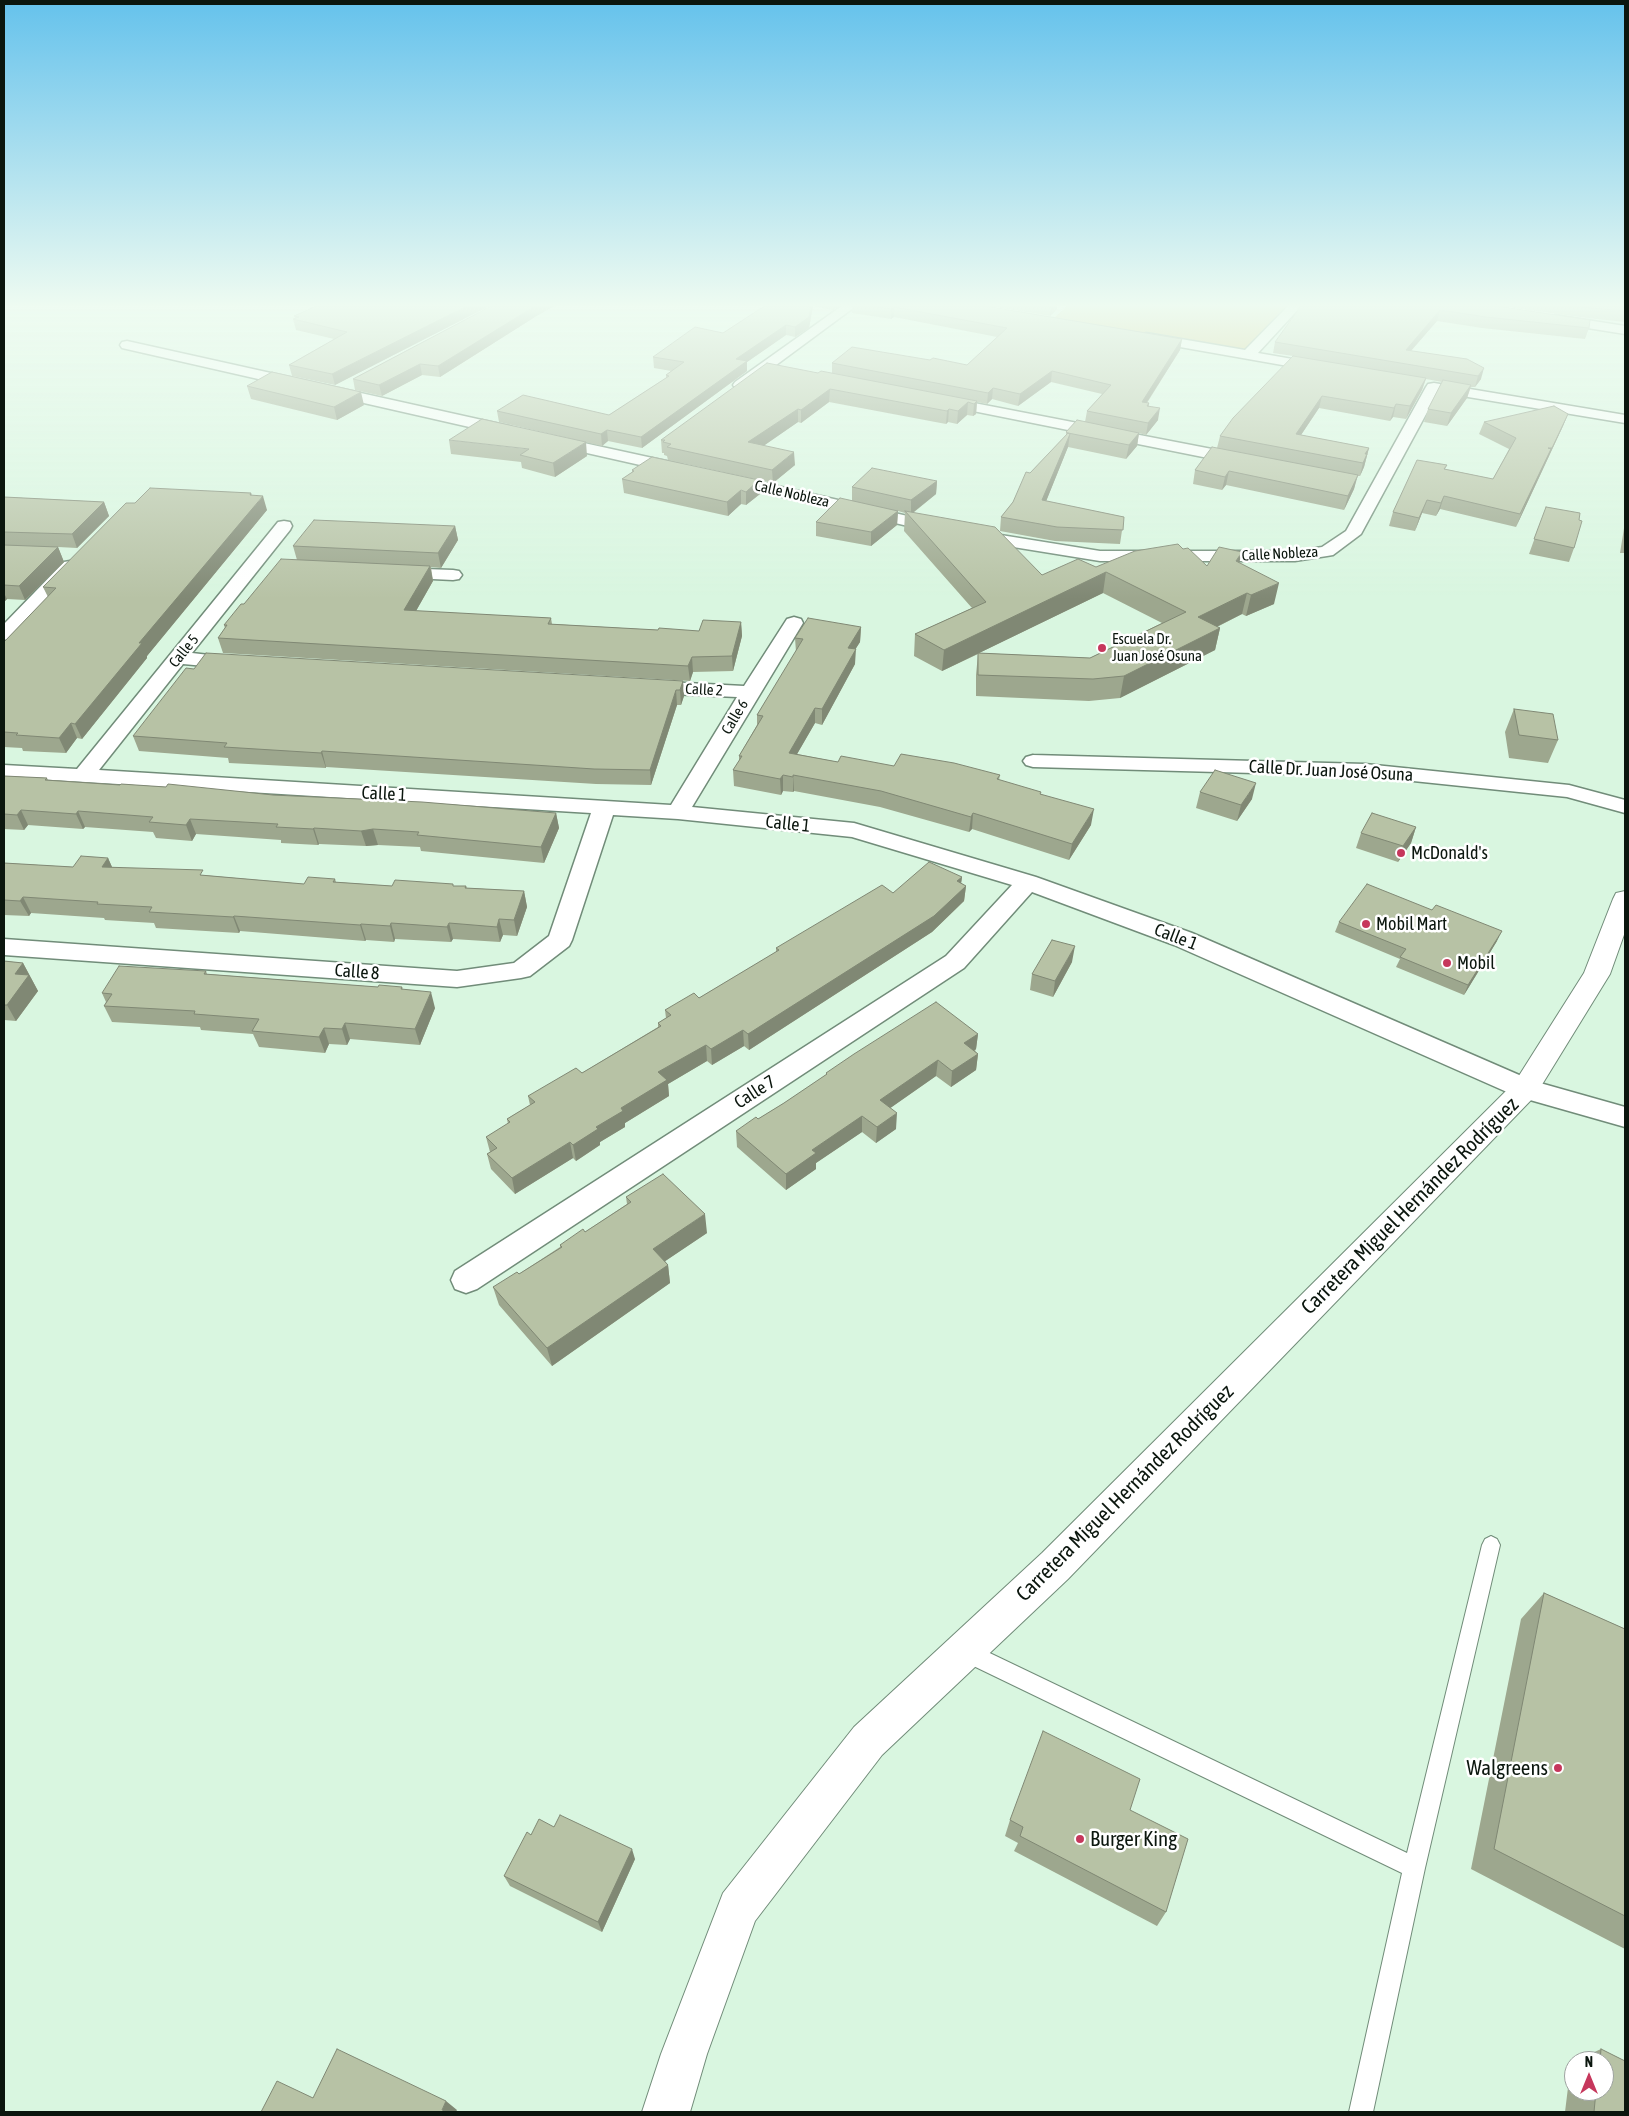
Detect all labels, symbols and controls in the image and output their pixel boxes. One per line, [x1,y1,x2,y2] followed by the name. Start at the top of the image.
[753,477,831,511] street label: Calle Nobleza
[1241,543,1319,565] street label: Calle Nobleza
[1112,630,1202,665] place label: Escuela Dr. Juan José Osuna
[165,631,203,671] street label: Calle 5
[1096,642,1108,654] marker: Escuela Dr. Juan José Osuna
[685,680,723,700] street label: Calle 2
[718,696,752,738] street label: Calle 6
[1248,756,1414,786] street label: Calle Dr. Juan José Osuna
[361,782,407,806] street label: Calle 1
[765,811,811,837] street label: Calle 1
[1411,842,1488,864] place label: McDonald's
[1395,847,1407,859] marker: McDonald's
[1376,913,1447,935] place label: Mobil Mart
[1360,918,1372,930] marker: Mobil Mart
[1151,919,1201,955] street label: Calle 1
[1457,952,1495,974] place label: Mobil
[1441,957,1453,969] marker: Mobil
[334,960,380,984] street label: Calle 8
[730,1071,780,1113] street label: Calle 7
[1296,1092,1524,1320] street label: Carretera Miguel Hernández Rodríguez
[1011,1379,1239,1607] street label: Carretera Miguel Hernández Rodríguez
[1467,1755,1548,1781] place label: Walgreens
[1552,1762,1564,1774] marker: Walgreens
[1090,1826,1177,1852] place label: Burger King
[1074,1833,1086,1845] marker: Burger King
[1564,2051,1614,2101] north arrow
[1585,2054,1593,2070] text: N

